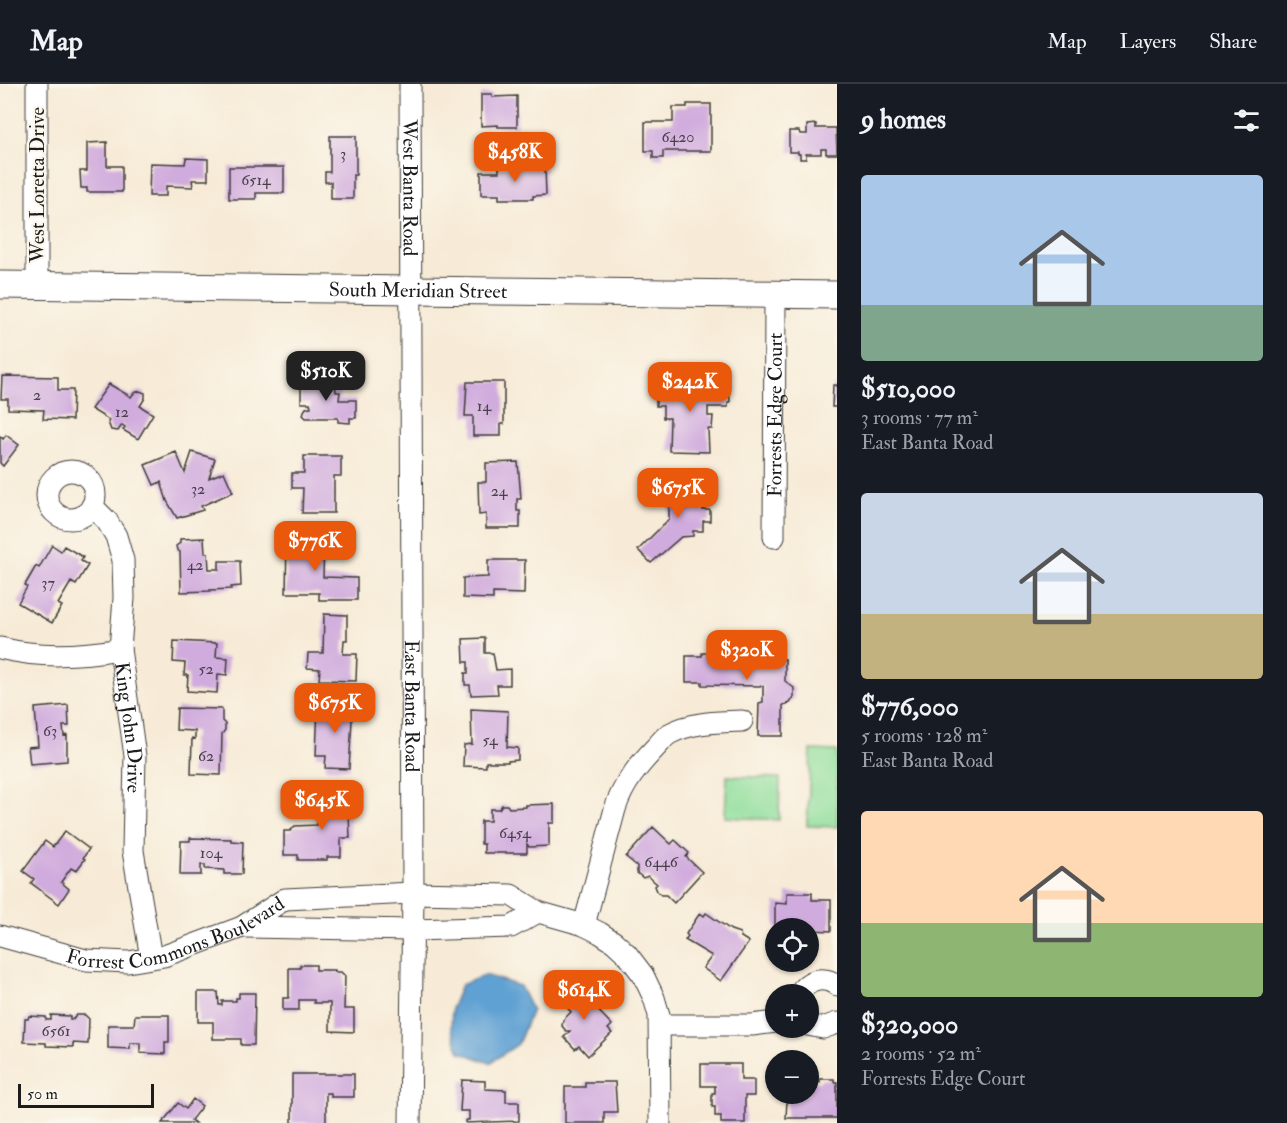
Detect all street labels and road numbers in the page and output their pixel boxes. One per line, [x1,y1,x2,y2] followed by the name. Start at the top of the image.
[25,107,50,264] street label: West Loretta Drive
[398,119,423,257] street label: West Banta Road
[329,276,508,304] street label: South Meridian Street
[762,332,787,497] street label: Forrests Edge Court
[400,640,425,772] street label: East Banta Road
[109,660,148,793] street label: King John Drive
[63,890,289,975] street label: Forrest Commons Boulevard

